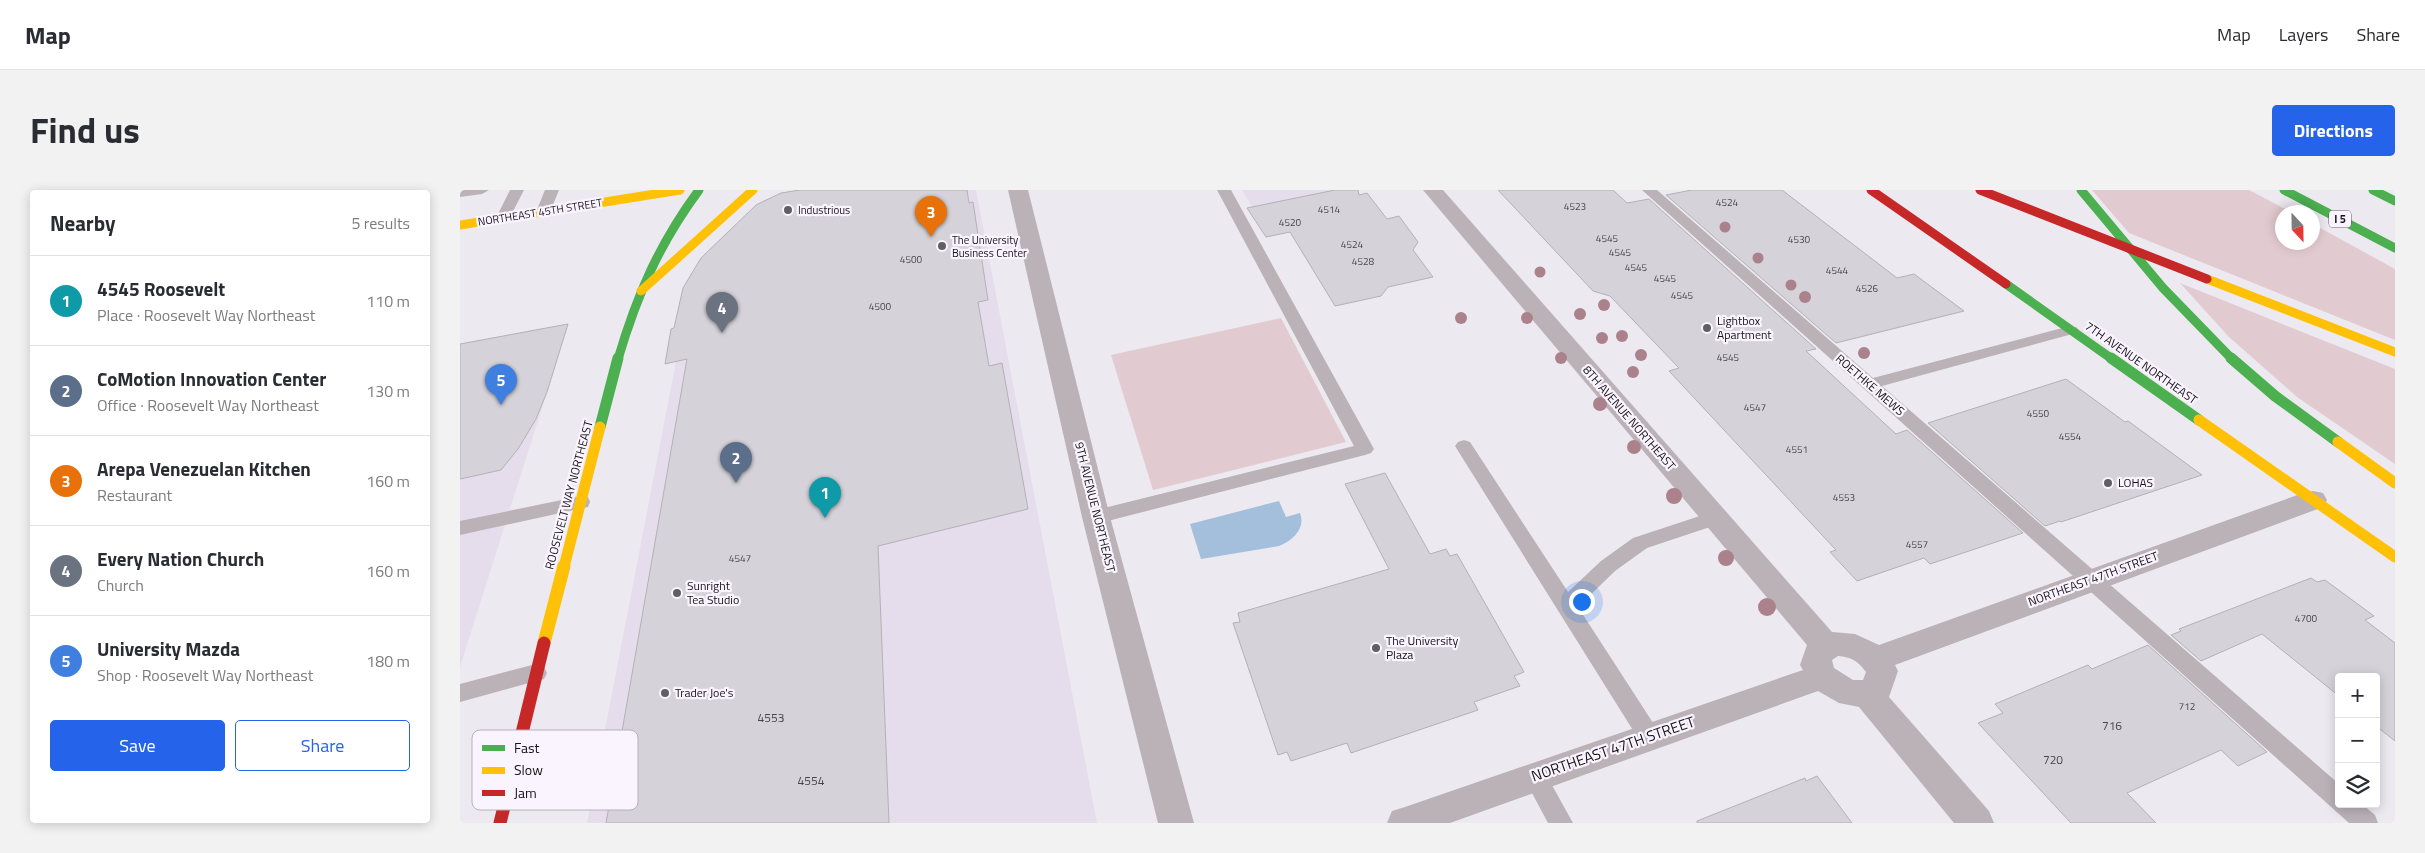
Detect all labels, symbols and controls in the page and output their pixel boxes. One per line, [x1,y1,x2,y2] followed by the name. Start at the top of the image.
[25,17,71,53] text: Map
[2217,21,2251,48] text: Map
[2279,21,2328,48] text: Layers
[2356,21,2400,48] text: Share
[30,103,140,157] text: Find us
[2272,105,2395,156] button: Directions
[477,194,604,230] street label: NORTHEAST 45TH STREET
[1716,195,1739,210] house number: 4524
[915,196,947,237] pin: 3
[1564,199,1586,214] house number: 4523
[798,202,850,218] place label: Industrious
[1318,202,1341,217] house number: 4514
[782,204,794,216] marker: Industrious
[2275,205,2320,250] north arrow
[50,207,115,239] text: Nearby
[2329,210,2351,228] road number: I 5
[351,211,410,235] text: 5 results
[1279,215,1302,230] house number: 4520
[1596,231,1619,246] house number: 4545
[952,232,1027,261] place label: The University Business Center
[1788,232,1811,247] house number: 4530
[1341,237,1364,252] house number: 4524
[936,240,948,252] marker: The University Business Center
[1609,245,1632,260] house number: 4545
[900,252,923,267] house number: 4500
[1352,254,1375,269] house number: 4528
[1625,260,1648,275] house number: 4545
[1826,263,1849,278] house number: 4544
[1654,271,1677,286] house number: 4545
[97,274,225,303] text: 4545 Roosevelt
[1856,281,1879,296] house number: 4526
[1671,288,1694,303] house number: 4545
[62,289,70,313] text: 1
[366,289,410,313] text: 110 m
[706,292,738,333] pin: 4
[869,299,892,314] house number: 4500
[97,303,315,327] text: Place · Roosevelt Way Northeast
[1717,311,1772,344] place label: Lightbox Apartment
[2081,317,2202,409] street label: 7TH AVENUE NORTHEAST
[1701,322,1713,334] marker: Lightbox Apartment
[1832,349,1909,420] street label: ROETHKE MEWS
[1717,350,1740,365] house number: 4545
[1578,361,1681,475] street label: 8TH AVENUE NORTHEAST
[97,364,326,393] text: CoMotion Innovation Center
[485,364,517,405] pin: 5
[62,379,70,403] text: 2
[366,379,410,403] text: 130 m
[97,393,319,417] text: Office · Roosevelt Way Northeast
[1744,400,1766,415] house number: 4547
[2027,406,2050,421] house number: 4550
[539,417,598,572] street label: ROOSEVELT WAY NORTHEAST
[2059,429,2082,444] house number: 4554
[1070,440,1121,575] street label: 9TH AVENUE NORTHEAST
[720,442,752,483] pin: 2
[1786,442,1808,457] house number: 4551
[97,454,311,483] text: Arepa Venezuelan Kitchen
[62,469,70,493] text: 3
[366,469,410,493] text: 160 m
[2118,473,2153,492] place label: LOHAS
[809,477,841,518] pin: 1
[2102,477,2114,489] marker: LOHAS
[97,483,172,507] text: Restaurant
[1833,490,1855,505] house number: 4553
[1906,537,1928,552] house number: 4557
[97,544,264,573] text: Every Nation Church
[2025,546,2161,611] street label: NORTHEAST 47TH STREET
[729,551,751,566] house number: 4547
[62,559,70,583] text: 4
[366,559,410,583] text: 160 m
[97,573,144,597] text: Church
[687,576,739,609] place label: Sunright Tea Studio
[671,587,683,599] marker: Sunright Tea Studio
[1569,589,1595,615] your location
[2295,611,2318,626] house number: 4700
[1386,631,1459,664] place label: The University Plaza
[97,634,240,663] text: University Mazda
[1370,642,1382,654] marker: The University Plaza
[62,649,70,673] text: 5
[366,649,410,673] text: 180 m
[97,663,313,687] text: Shop · Roosevelt Way Northeast
[2335,673,2380,808] map controls
[2335,673,2380,718] button: +
[675,683,734,702] place label: Trader Joe's
[659,687,671,699] marker: Trader Joe's
[2179,699,2195,714] house number: 712
[758,708,784,727] house number: 4553
[1528,710,1698,787] street label: NORTHEAST 47TH STREET
[2102,716,2122,735] house number: 716
[2335,718,2380,763] button: −
[50,720,225,771] button: Save
[235,720,410,771] button: Share
[472,730,638,810] legend
[514,737,539,758] text: Fast
[2043,750,2063,769] house number: 720
[514,759,543,780] text: Slow
[2335,763,2380,808] button: layers
[798,771,825,790] house number: 4554
[514,782,537,803] text: Jam

